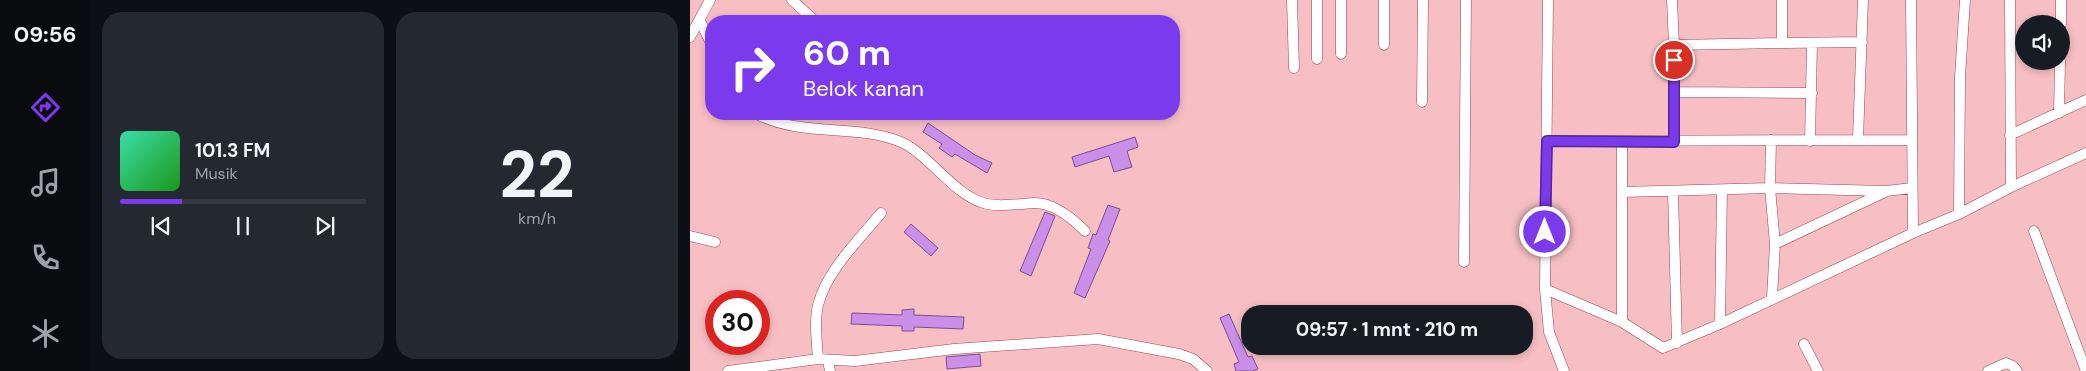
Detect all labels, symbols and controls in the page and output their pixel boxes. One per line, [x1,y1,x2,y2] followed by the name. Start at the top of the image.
[2015,15,2070,70] map controls
[2015,15,2070,70] button: sound
[14,20,76,49] text: 09:56
[803,30,891,76] text: 60 m
[720,35,785,100] icon: right
[1653,39,1695,81] pin
[1660,46,1688,74] icon: arrive
[803,74,924,103] text: Belok kanan
[28,90,63,125] icon: directions
[499,133,575,217] text: 22
[195,138,270,163] text: 101.3 FM
[195,163,238,184] text: Musik
[28,165,63,200] icon: music
[1518,205,1570,257] position arrow
[518,208,556,229] text: km/h
[147,212,175,240] icon: previous
[229,212,257,240] icon: pause
[311,212,339,240] icon: next
[28,240,63,275] icon: phone
[705,290,770,355] speed limit sign: 30
[28,316,63,351] icon: climate
[1296,317,1478,342] text: 09:57 · 1 mnt · 210 m

